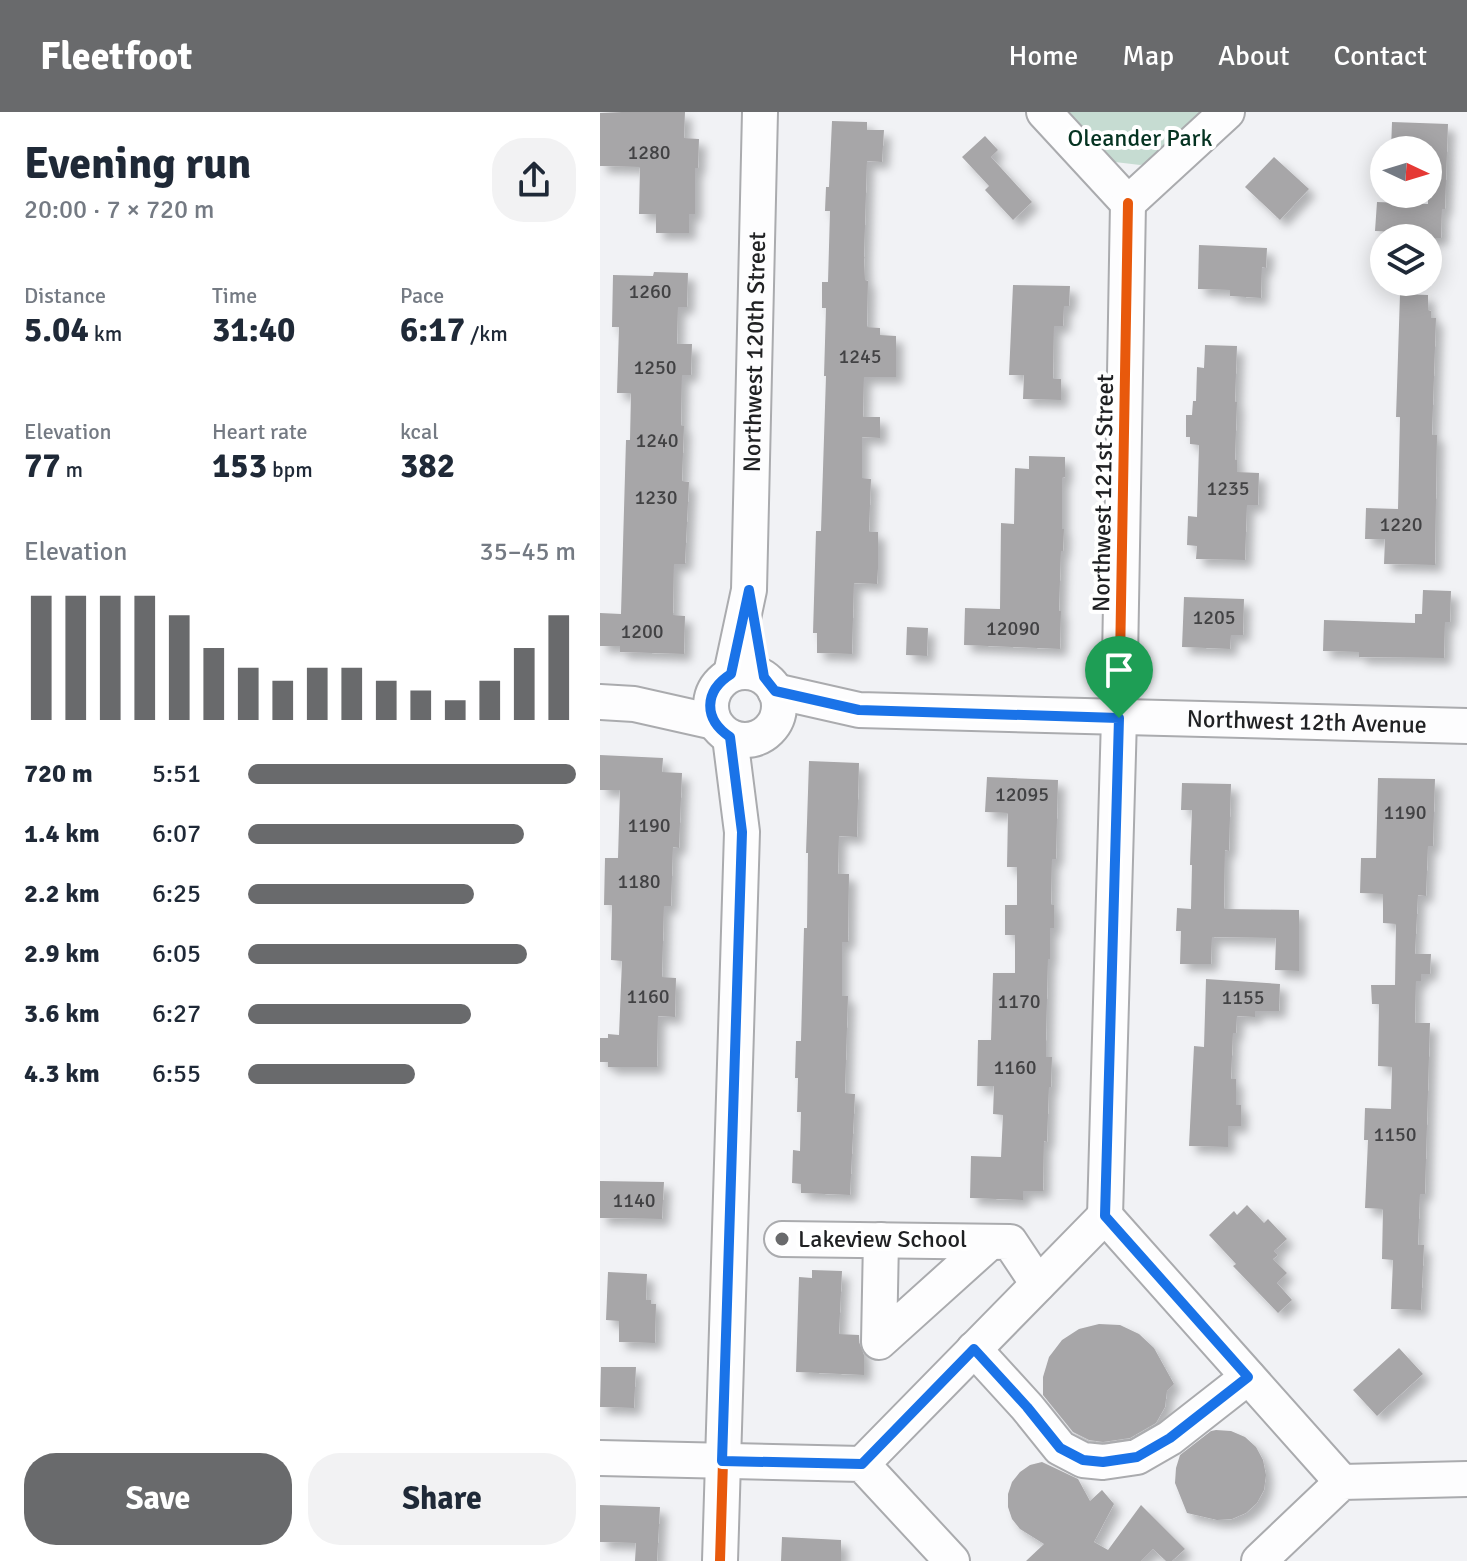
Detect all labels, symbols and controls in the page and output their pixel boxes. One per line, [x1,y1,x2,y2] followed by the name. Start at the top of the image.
[40,33,192,80] text: Fleetfoot
[1009,39,1078,73] text: Home
[1122,39,1174,73] text: Map
[1218,39,1290,73] text: About
[1334,39,1427,73] text: Contact
[1068,123,1212,153] park label: Oleander Park
[1370,136,1442,208] north arrow
[1370,136,1442,296] map controls
[24,137,251,191] text: Evening run
[492,138,576,222] button: share
[627,140,671,165] house number: 1280
[24,194,215,226] text: 20:00 · 7 × 720 m
[1370,224,1442,296] button: layers
[737,231,772,473] street label: Northwest 120th Street
[628,279,672,304] house number: 1260
[24,282,106,309] text: Distance
[212,282,257,309] text: Time
[400,282,444,309] text: Pace
[24,309,89,351] text: 5.04
[212,309,295,351] text: 31:40
[400,309,465,351] text: 6:17
[89,320,122,347] text: km
[465,320,508,347] text: /km
[838,344,882,369] house number: 1245
[633,355,677,380] house number: 1250
[1086,374,1120,612] street label: Northwest 121st Street
[24,418,112,445] text: Elevation
[212,418,307,445] text: Heart rate
[400,418,439,445] text: kcal
[635,428,679,453] house number: 1240
[24,445,61,487] text: 77
[212,445,267,487] text: 153
[400,445,455,487] text: 382
[61,456,83,483] text: m
[267,456,313,483] text: bpm
[1206,476,1250,501] house number: 1235
[634,485,678,510] house number: 1230
[1379,512,1423,537] house number: 1220
[24,536,128,568] text: Elevation
[480,536,576,568] text: 35–45 m
[1192,605,1236,630] house number: 1205
[986,616,1040,641] house number: 12090
[620,619,664,644] house number: 1200
[1085,636,1153,718] pin
[1097,648,1141,692] icon: arrive
[1186,704,1427,740] street label: Northwest 12th Avenue
[24,758,93,790] text: 720 m
[152,758,201,790] text: 5:51
[995,782,1049,807] house number: 12095
[1383,800,1427,825] house number: 1190
[627,813,671,838] house number: 1190
[24,818,100,850] text: 1.4 km
[152,818,201,850] text: 6:07
[617,869,661,894] house number: 1180
[24,878,100,910] text: 2.2 km
[152,878,201,910] text: 6:25
[24,938,100,970] text: 2.9 km
[152,938,201,970] text: 6:05
[626,984,670,1009] house number: 1160
[1221,985,1265,1010] house number: 1155
[997,989,1041,1014] house number: 1170
[24,998,100,1030] text: 3.6 km
[152,998,201,1030] text: 6:27
[993,1055,1037,1080] house number: 1160
[24,1058,100,1090] text: 4.3 km
[152,1058,201,1090] text: 6:55
[1373,1122,1417,1147] house number: 1150
[612,1188,656,1213] house number: 1140
[798,1224,967,1254] place label: Lakeview School
[773,1230,791,1248] marker: Lakeview School
[24,1453,292,1545] button: Save
[308,1453,576,1545] button: Share

